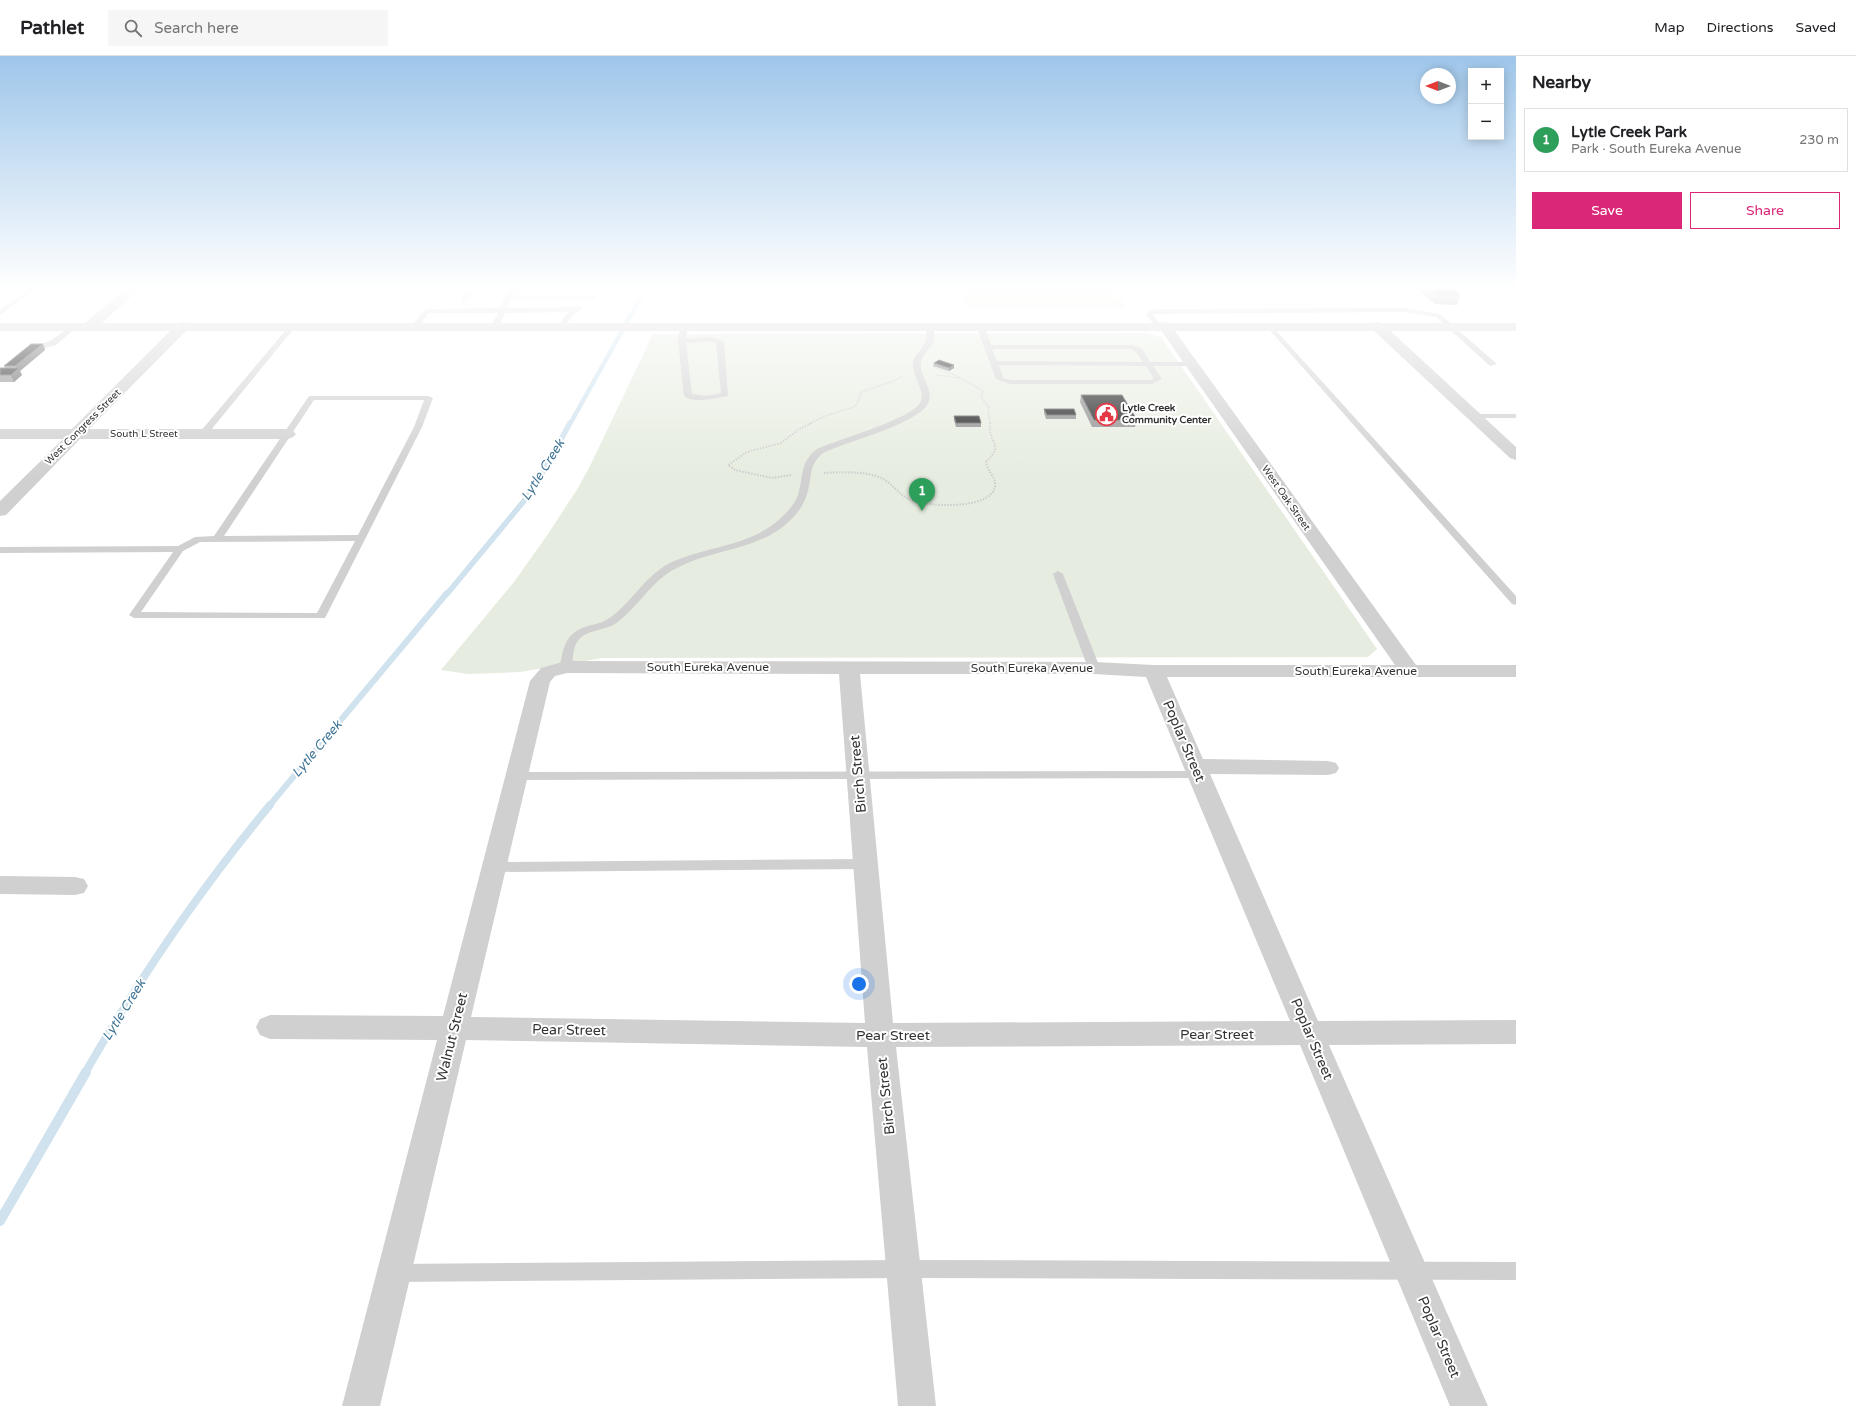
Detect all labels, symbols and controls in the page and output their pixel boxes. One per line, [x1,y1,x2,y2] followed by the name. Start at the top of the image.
[108,10,388,46] search box
[20,17,84,39] text: Pathlet
[122,17,144,39] icon: search
[154,19,239,37] text: Search here
[1654,19,1685,36] text: Map
[1707,19,1774,36] text: Directions
[1796,19,1836,36] text: Saved
[1420,68,1456,104] north arrow
[1468,68,1504,140] map controls
[1468,68,1504,104] button: +
[1532,72,1591,93] text: Nearby
[1468,104,1504,140] button: −
[1571,123,1687,141] text: Lytle Creek Park
[1542,132,1550,148] text: 1
[1799,132,1839,148] text: 230 m
[1571,141,1741,157] text: Park · South Eureka Avenue
[1532,192,1682,229] button: Save
[1690,192,1840,229] button: Share
[43,387,123,467] street label: West Congress Street
[1094,401,1120,427] public building icon: Lytle Creek Community Center
[1122,402,1211,426] place label: Lytle Creek Community Center
[110,428,178,440] street label: South L Street
[518,436,569,504] water label: Lytle Creek
[1259,463,1313,533] street label: West Oak Street
[909,478,935,511] pin: 1
[647,660,769,674] street label: South Eureka Avenue
[971,661,1093,675] street label: South Eureka Avenue
[1295,664,1417,678] street label: South Eureka Avenue
[1159,698,1209,785] street label: Poplar Street
[289,717,346,781] water label: Lytle Creek
[846,734,870,814] street label: Birch Street
[849,974,869,994] your location
[99,976,150,1044] water label: Lytle Creek
[433,990,471,1083] street label: Walnut Street
[1287,996,1337,1083] street label: Poplar Street
[532,1021,607,1039] street label: Pear Street
[1180,1026,1255,1043] street label: Pear Street
[856,1027,931,1044] street label: Pear Street
[873,1056,899,1136] street label: Birch Street
[1414,1294,1464,1381] street label: Poplar Street

